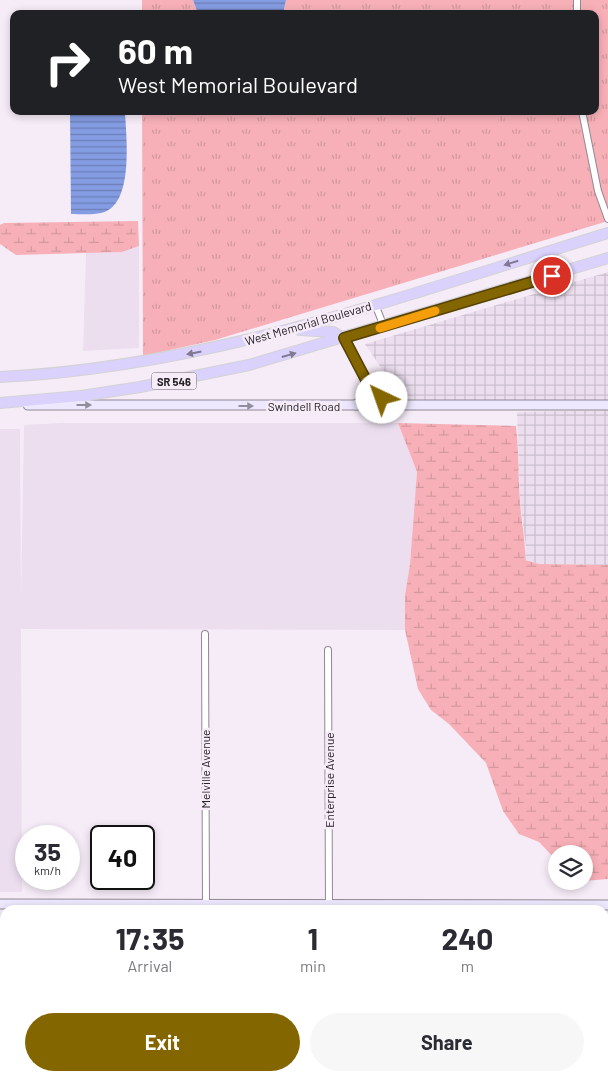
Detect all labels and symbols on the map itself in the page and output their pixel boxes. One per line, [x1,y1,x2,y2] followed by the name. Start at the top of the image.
[531,255,573,297] pin
[503,259,518,267] one-way arrow
[243,298,373,348] street label: West Memorial Boulevard
[185,349,201,357] one-way arrow
[282,350,297,358] one-way arrow
[355,371,407,423] position arrow
[152,372,196,390] road number: SR 546
[268,399,340,413] street label: Swindell Road
[76,401,92,409] one-way arrow
[238,402,254,410] one-way arrow
[198,730,212,808] street label: Melville Avenue
[322,732,336,828] street label: Enterprise Avenue
[90,825,155,890] speed limit sign: 40

